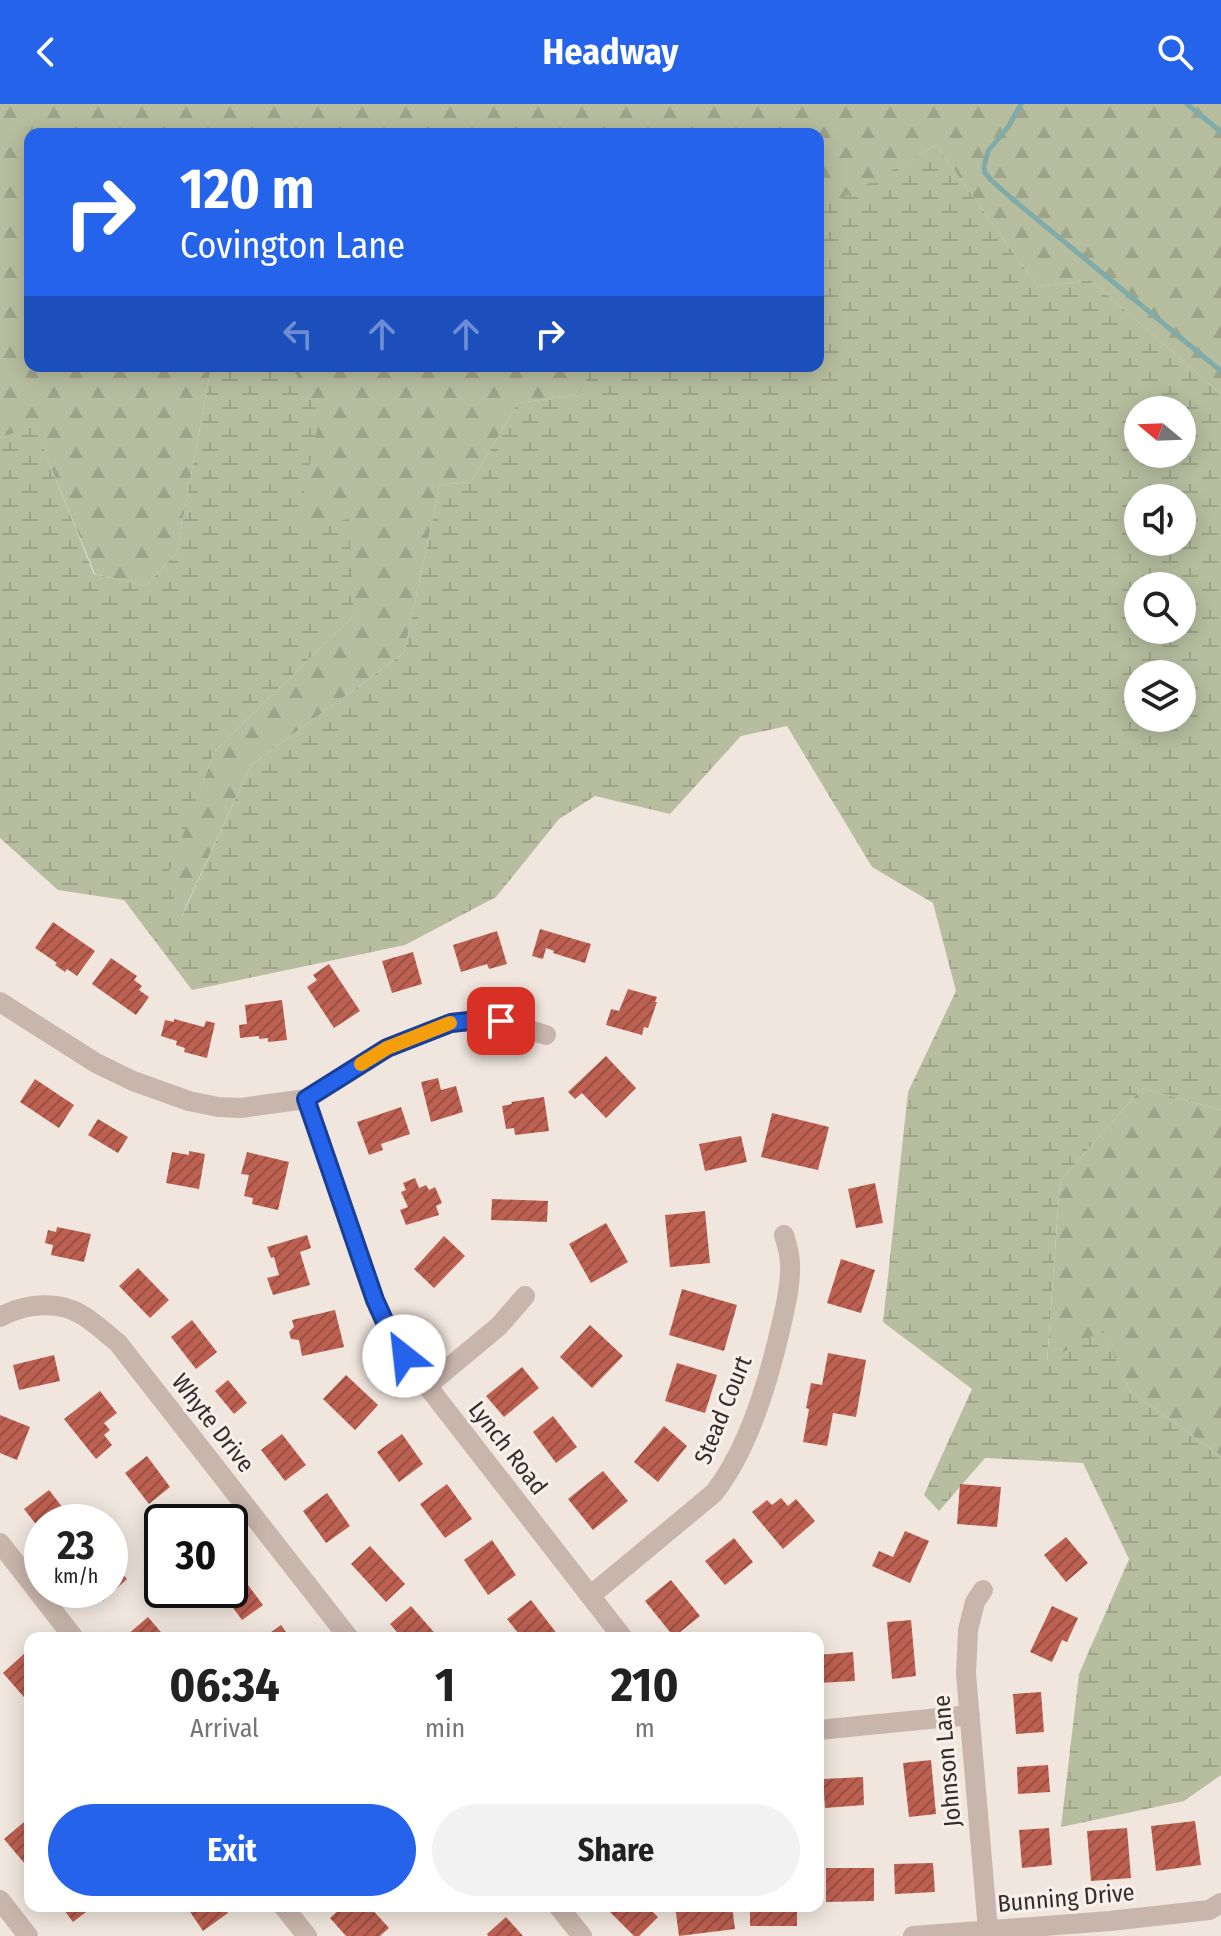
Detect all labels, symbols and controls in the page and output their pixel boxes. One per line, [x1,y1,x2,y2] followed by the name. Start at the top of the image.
[24,30,68,74] icon: back
[543,30,678,74] text: Headway
[1153,30,1197,74] icon: search
[180,156,315,223] text: 120 m
[48,160,152,264] icon: right
[180,224,405,268] text: Covington Lane
[276,312,320,356] icon: left
[360,312,404,356] icon: ahead
[444,312,488,356] icon: ahead
[528,312,572,356] icon: right
[1124,396,1196,468] north arrow
[1124,396,1196,732] map controls
[1124,484,1196,556] button: sound
[1124,572,1196,644] button: search
[1124,660,1196,732] button: layers
[467,987,535,1055] pin
[479,999,523,1043] icon: arrive
[362,1314,446,1398] position arrow
[689,1352,757,1468] street label: Stead Court
[166,1368,260,1478] street label: Whyte Drive
[463,1396,553,1500] street label: Lynch Road
[144,1504,248,1608] speed limit sign: 30
[57,1522,95,1570] text: 23
[54,1564,98,1588] text: km/h
[169,1656,280,1714] text: 06:34
[435,1656,455,1714] text: 1
[611,1656,679,1714] text: 210
[927,1694,967,1828] street label: Johnson Lane
[190,1713,259,1744] text: Arrival
[425,1713,465,1744] text: min
[635,1713,655,1744] text: m
[48,1804,416,1896] button: Exit
[432,1804,800,1896] button: Share
[996,1878,1136,1918] street label: Bunning Drive

